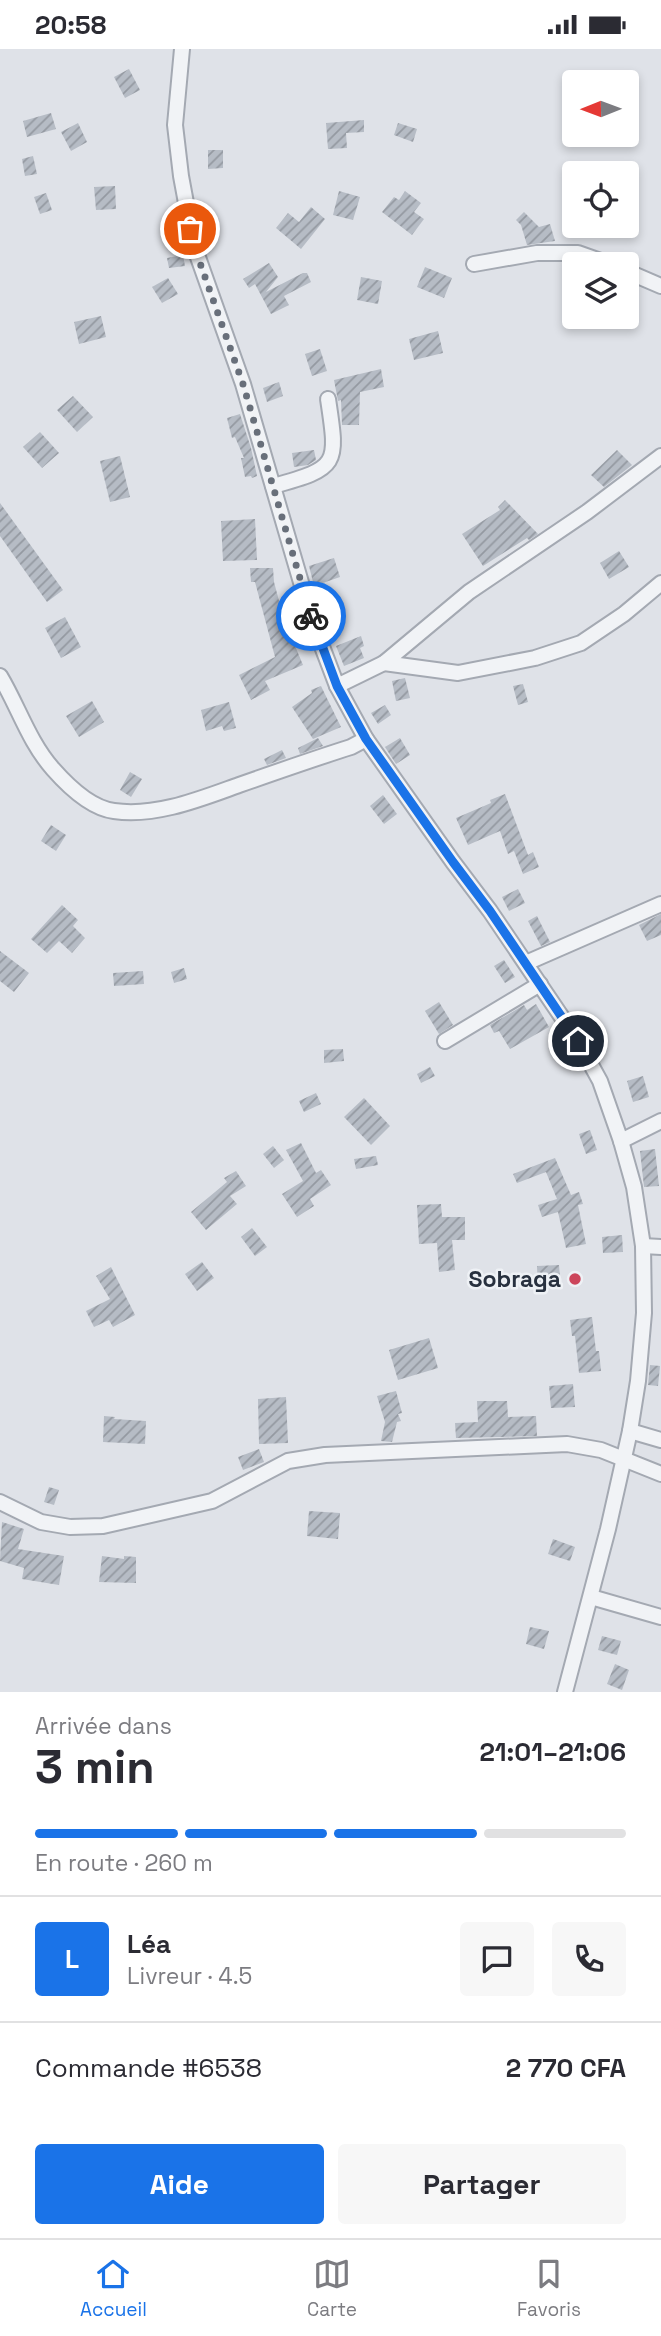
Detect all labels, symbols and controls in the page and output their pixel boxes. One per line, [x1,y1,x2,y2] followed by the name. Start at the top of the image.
[35,8,106,42] text: 20:58
[562,70,639,147] north arrow
[562,70,639,329] map controls
[562,161,639,238] button: locate
[160,199,220,259] pin
[171,210,209,248] icon: bag
[562,252,639,329] button: layers
[276,581,346,651] courier
[292,597,330,635] icon: bike
[548,1011,608,1071] pin
[559,1022,597,1060] icon: home
[468,1264,561,1294] place label: Sobraga
[567,1271,583,1287] marker: Sobraga
[35,1711,172,1741] text: Arrivée dans
[479,1735,626,1769] text: 21:01–21:06
[35,1738,155,1796] text: 3 min
[35,1848,213,1878] text: En route · 260 m
[460,1922,534,1996] button: chat
[552,1922,626,1996] button: phone
[127,1927,171,1961] text: Léa
[65,1942,79,1976] text: L
[127,1961,252,1991] text: Livreur · 4.5
[35,2051,262,2085] text: Commande #6538
[506,2051,626,2085] text: 2 770 CFA
[35,2144,324,2224] button: Aide
[338,2144,626,2224] button: Partager
[80,2255,147,2322] tab: Accueil
[307,2255,357,2322] tab: Carte
[517,2255,581,2322] tab: Favoris

